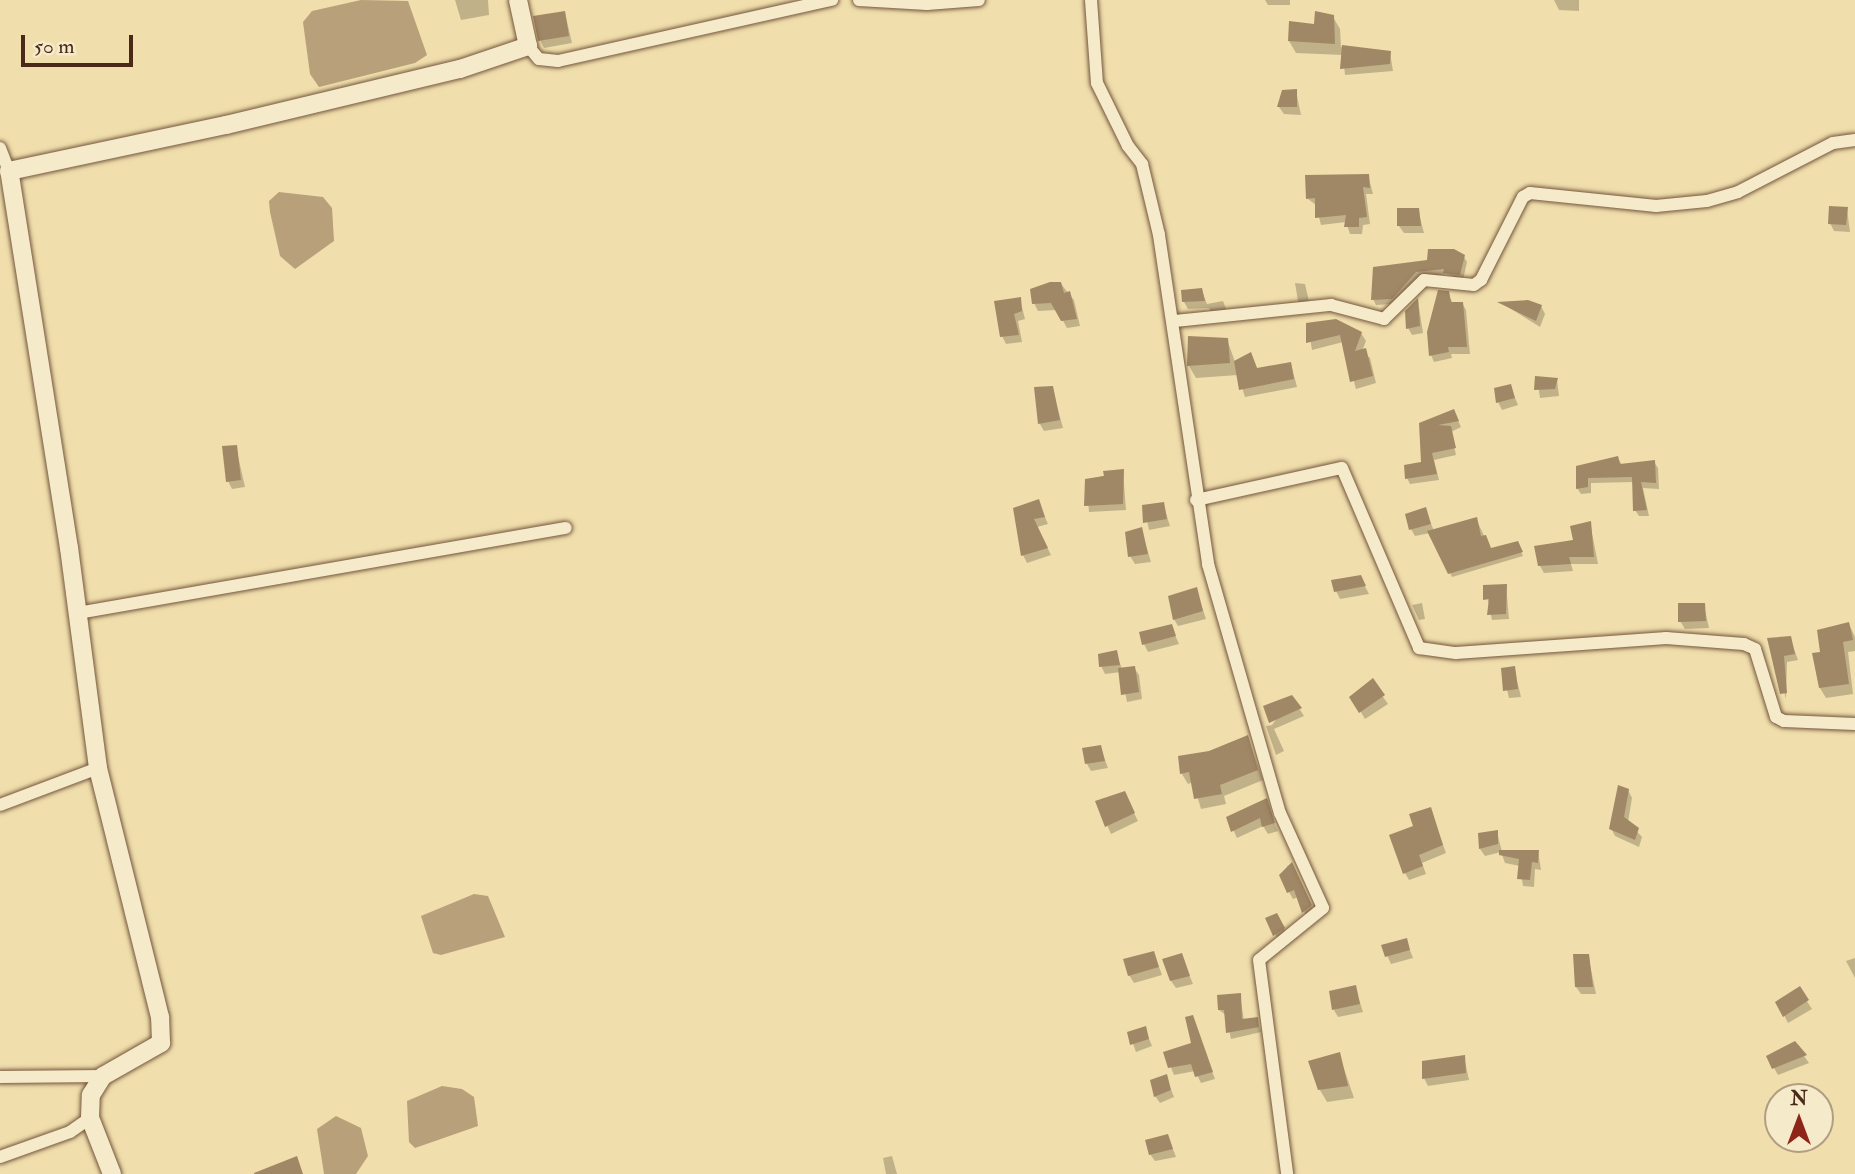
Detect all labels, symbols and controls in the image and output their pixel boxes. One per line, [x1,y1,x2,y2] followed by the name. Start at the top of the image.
[24,21,136,65] scale bar
[34,33,75,60] text: 50 m
[1764,1083,1834,1153] north arrow
[1790,1087,1808,1111] text: N

